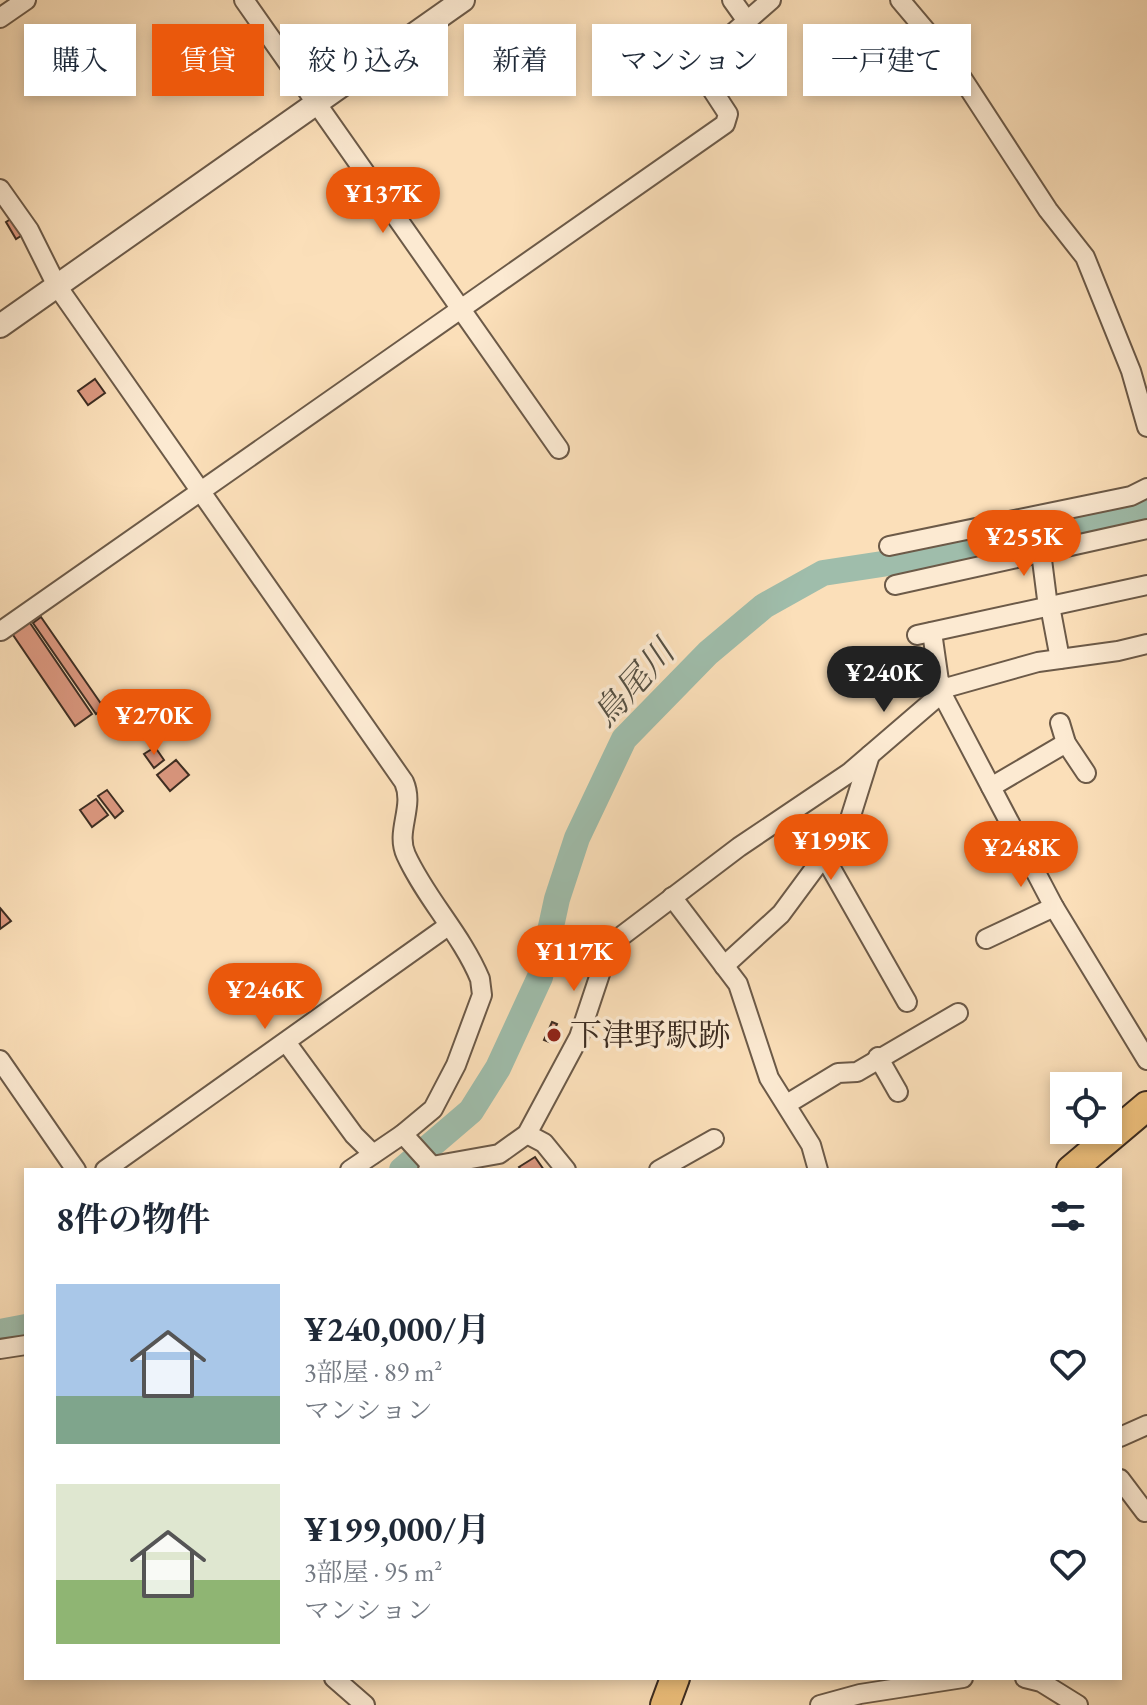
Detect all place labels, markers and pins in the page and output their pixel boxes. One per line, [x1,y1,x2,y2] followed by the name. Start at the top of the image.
[327,167,439,235] pin: ¥137K
[968,510,1080,578] pin: ¥255K
[828,646,940,714] pin: ¥240K
[98,689,210,757] pin: ¥270K
[775,814,887,882] pin: ¥199K
[965,821,1077,889] pin: ¥248K
[518,925,630,993] pin: ¥117K
[209,963,321,1031] pin: ¥246K
[570,1014,730,1056] place label: 下津野駅跡
[545,1026,563,1044] marker: 下津野駅跡

